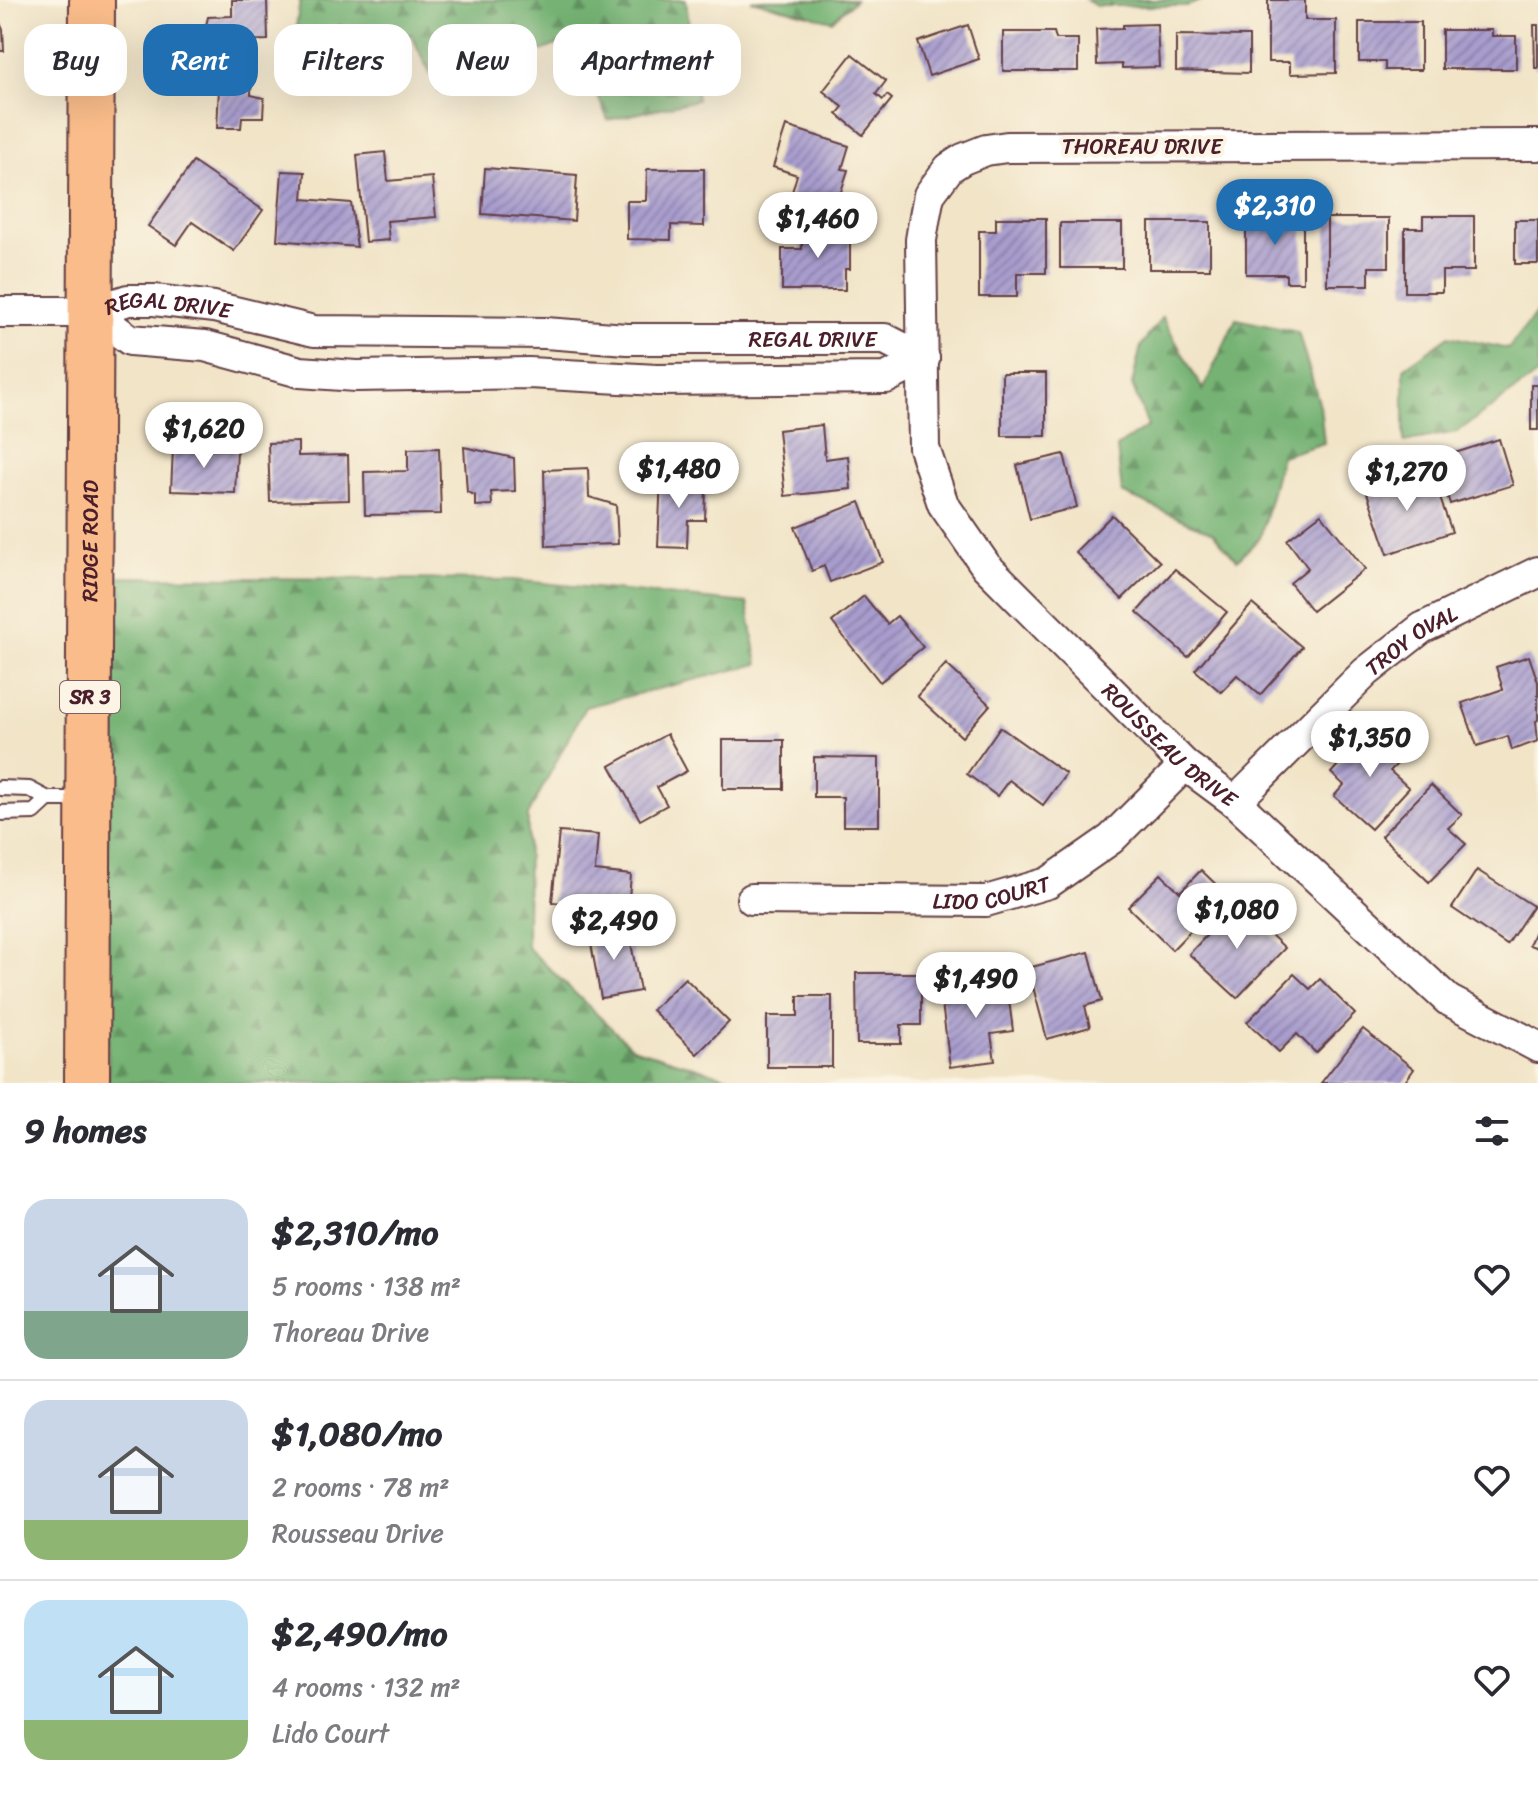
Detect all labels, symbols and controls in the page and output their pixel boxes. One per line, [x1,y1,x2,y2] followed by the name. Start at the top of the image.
[24,24,127,96] chip: Buy
[143,24,258,96] chip: Rent
[274,24,412,96] chip: Filters
[428,24,537,96] chip: New
[553,24,741,96] chip: Apartment
[1062,127,1224,166] street label: THOREAU DRIVE
[1210,179,1340,247] pin: $2,310
[1234,182,1316,228] text: $2,310
[753,192,883,260] pin: $1,460
[776,195,860,241] text: $1,460
[99,281,237,331] street label: REGAL DRIVE
[749,320,878,359] street label: REGAL DRIVE
[139,402,269,470] pin: $1,620
[163,405,245,451] text: $1,620
[614,442,744,510] pin: $1,480
[637,445,721,491] text: $1,480
[1342,445,1472,513] pin: $1,270
[1366,448,1448,494] text: $1,270
[70,480,110,602] street label: RIDGE ROAD
[1356,595,1464,686] street label: TROY OVAL
[1092,673,1247,819] street label: ROUSSEAU DRIVE
[60,681,120,713] road number: SR 3
[1305,711,1435,779] pin: $1,350
[1329,714,1411,760] text: $1,350
[932,864,1056,921] street label: LIDO COURT
[1172,883,1302,951] pin: $1,080
[1195,886,1279,932] text: $1,080
[549,894,679,962] pin: $2,490
[570,897,658,943] text: $2,490
[911,952,1041,1020] pin: $1,490
[934,955,1018,1001] text: $1,490
[24,1101,146,1161] text: 9 homes
[1470,1109,1514,1153] icon: filters
[272,1203,439,1263] text: $2,310/mo
[88,1231,184,1327] icon: home
[1470,1257,1514,1301] icon: heart
[272,1263,461,1309] text: 5 rooms · 138 m²
[272,1309,429,1355] text: Thoreau Drive
[272,1404,442,1464] text: $1,080/mo
[88,1432,184,1528] icon: home
[1470,1458,1514,1502] icon: heart
[272,1464,449,1510] text: 2 rooms · 78 m²
[272,1510,444,1556] text: Rousseau Drive
[272,1604,448,1664] text: $2,490/mo
[88,1632,184,1728] icon: home
[1470,1658,1514,1702] icon: heart
[272,1664,461,1710] text: 4 rooms · 132 m²
[272,1710,389,1756] text: Lido Court

